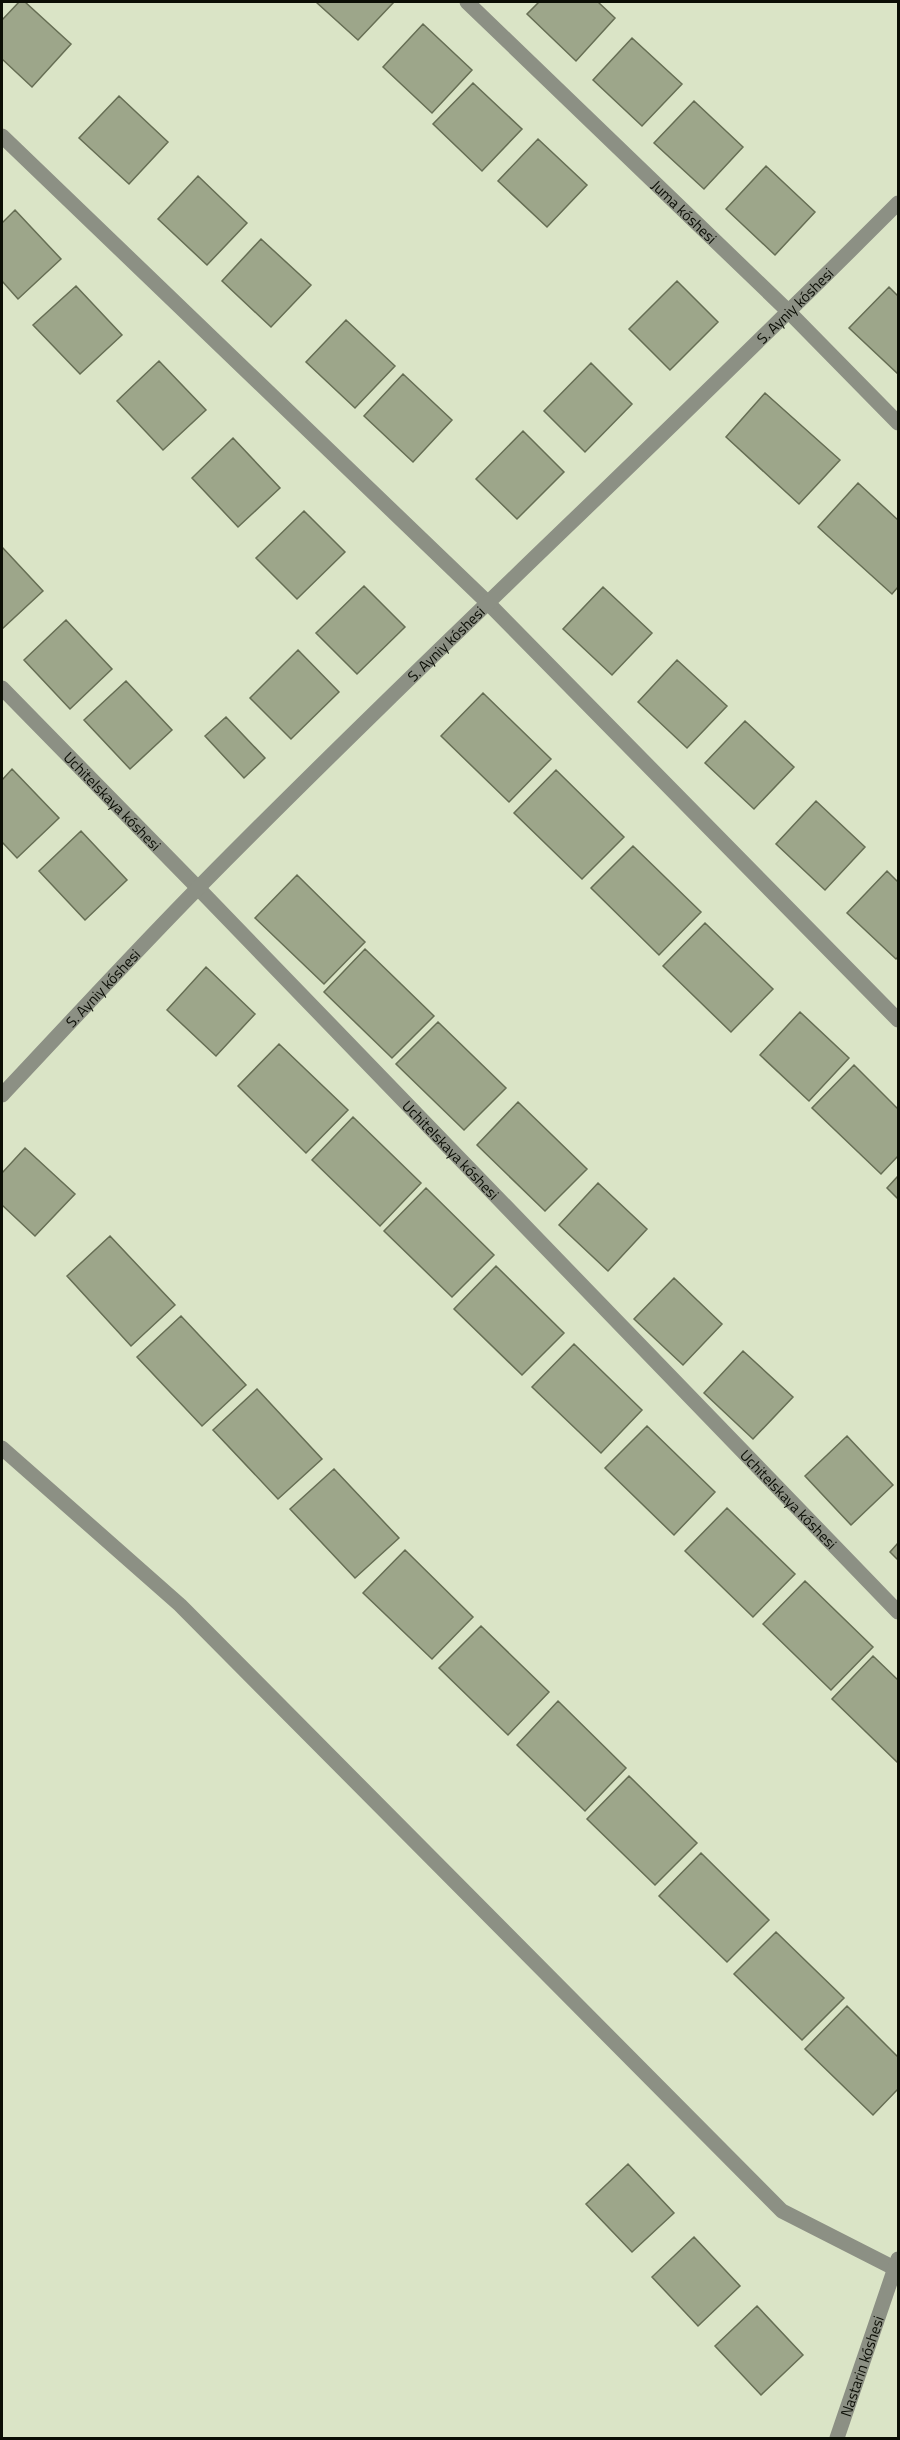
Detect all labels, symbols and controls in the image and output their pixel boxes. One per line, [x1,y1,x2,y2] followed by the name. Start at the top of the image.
[647,174,723,249] street label: Juma kóshesi
[751,262,839,349] street label: S. Ayniy kóshesi
[402,600,490,687] street label: S. Ayniy kóshesi
[58,746,167,856] street label: Uchitelskaya kóshesi
[60,943,145,1032] street label: S. Ayniy kóshesi
[397,1095,505,1205] street label: Uchitelskaya kóshesi
[735,1444,843,1554] street label: Uchitelskaya kóshesi
[834,2313,889,2420] street label: Nastarin kóshesi

